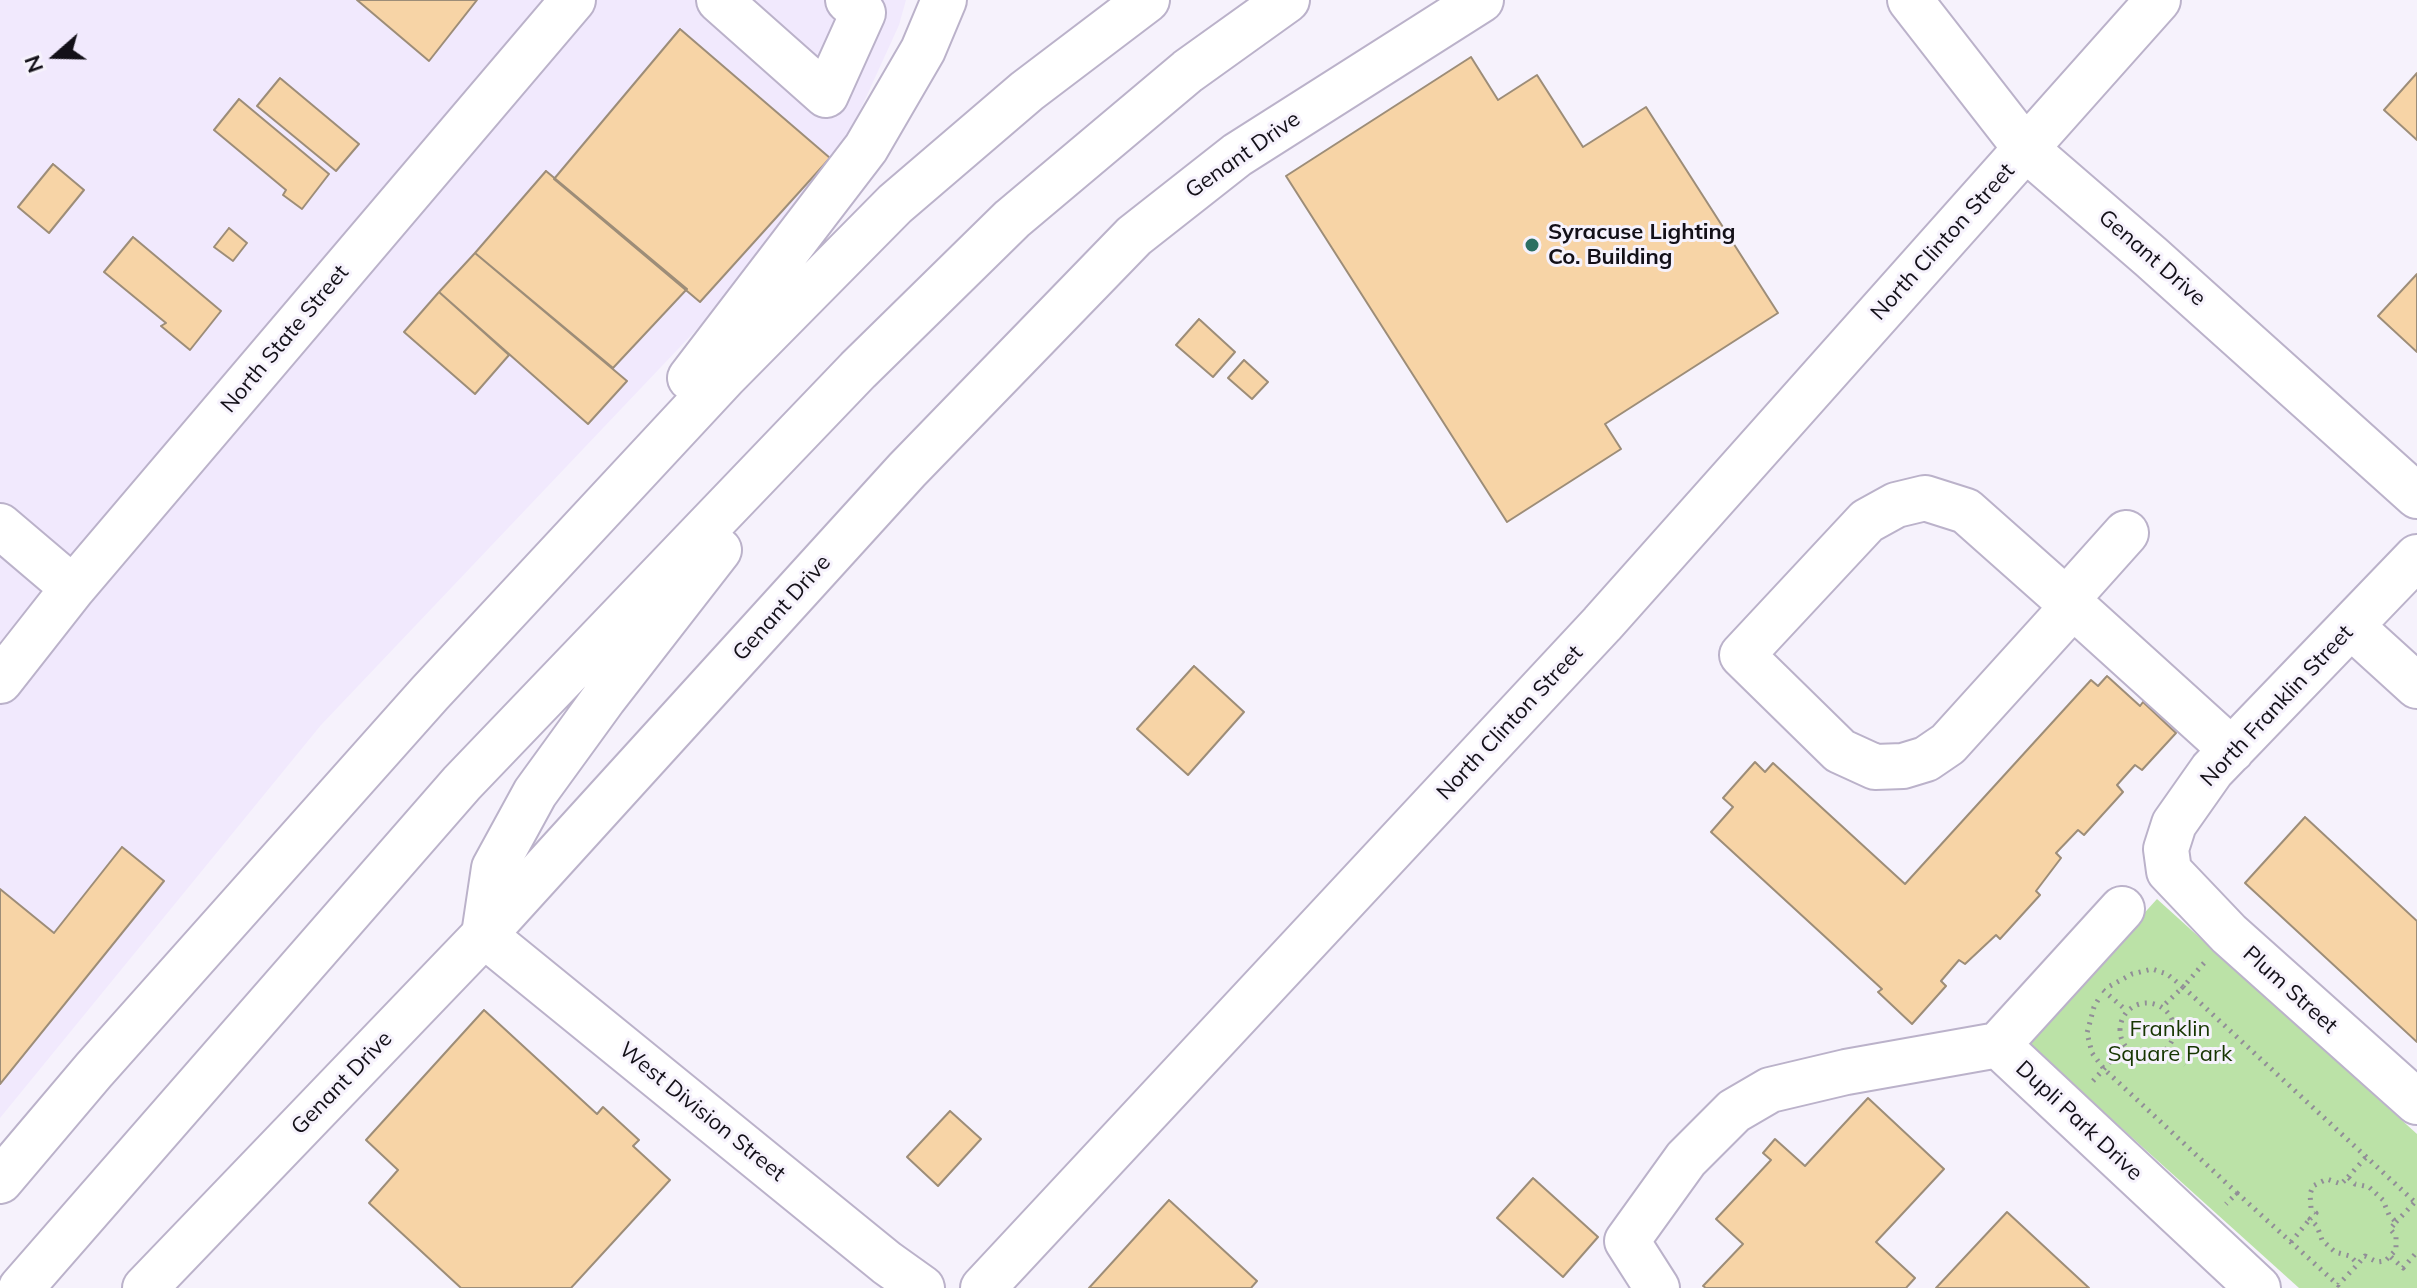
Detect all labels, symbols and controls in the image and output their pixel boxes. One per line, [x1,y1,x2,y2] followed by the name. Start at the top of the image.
[16,16,96,96] north arrow
[17,52,49,77] text: N
[1181,106,1305,204] street label: Genant Drive
[1866,158,2020,326] street label: North Clinton Street
[2093,204,2211,312] street label: Genant Drive
[1548,219,1735,270] place label: Syracuse Lighting Co. Building
[1523,236,1541,254] marker: Syracuse Lighting Co. Building
[216,260,354,418] street label: North State Street
[727,550,837,666] street label: Genant Drive
[2195,620,2359,792] street label: North Franklin Street
[1431,640,1589,806] street label: North Clinton Street
[2237,941,2343,1039] street label: Plum Street
[2108,1016,2232,1068] park label: Franklin Square Park
[286,1026,398,1140] street label: Genant Drive
[614,1037,790,1187] street label: West Division Street
[2010,1056,2148,1186] street label: Dupli Park Drive

